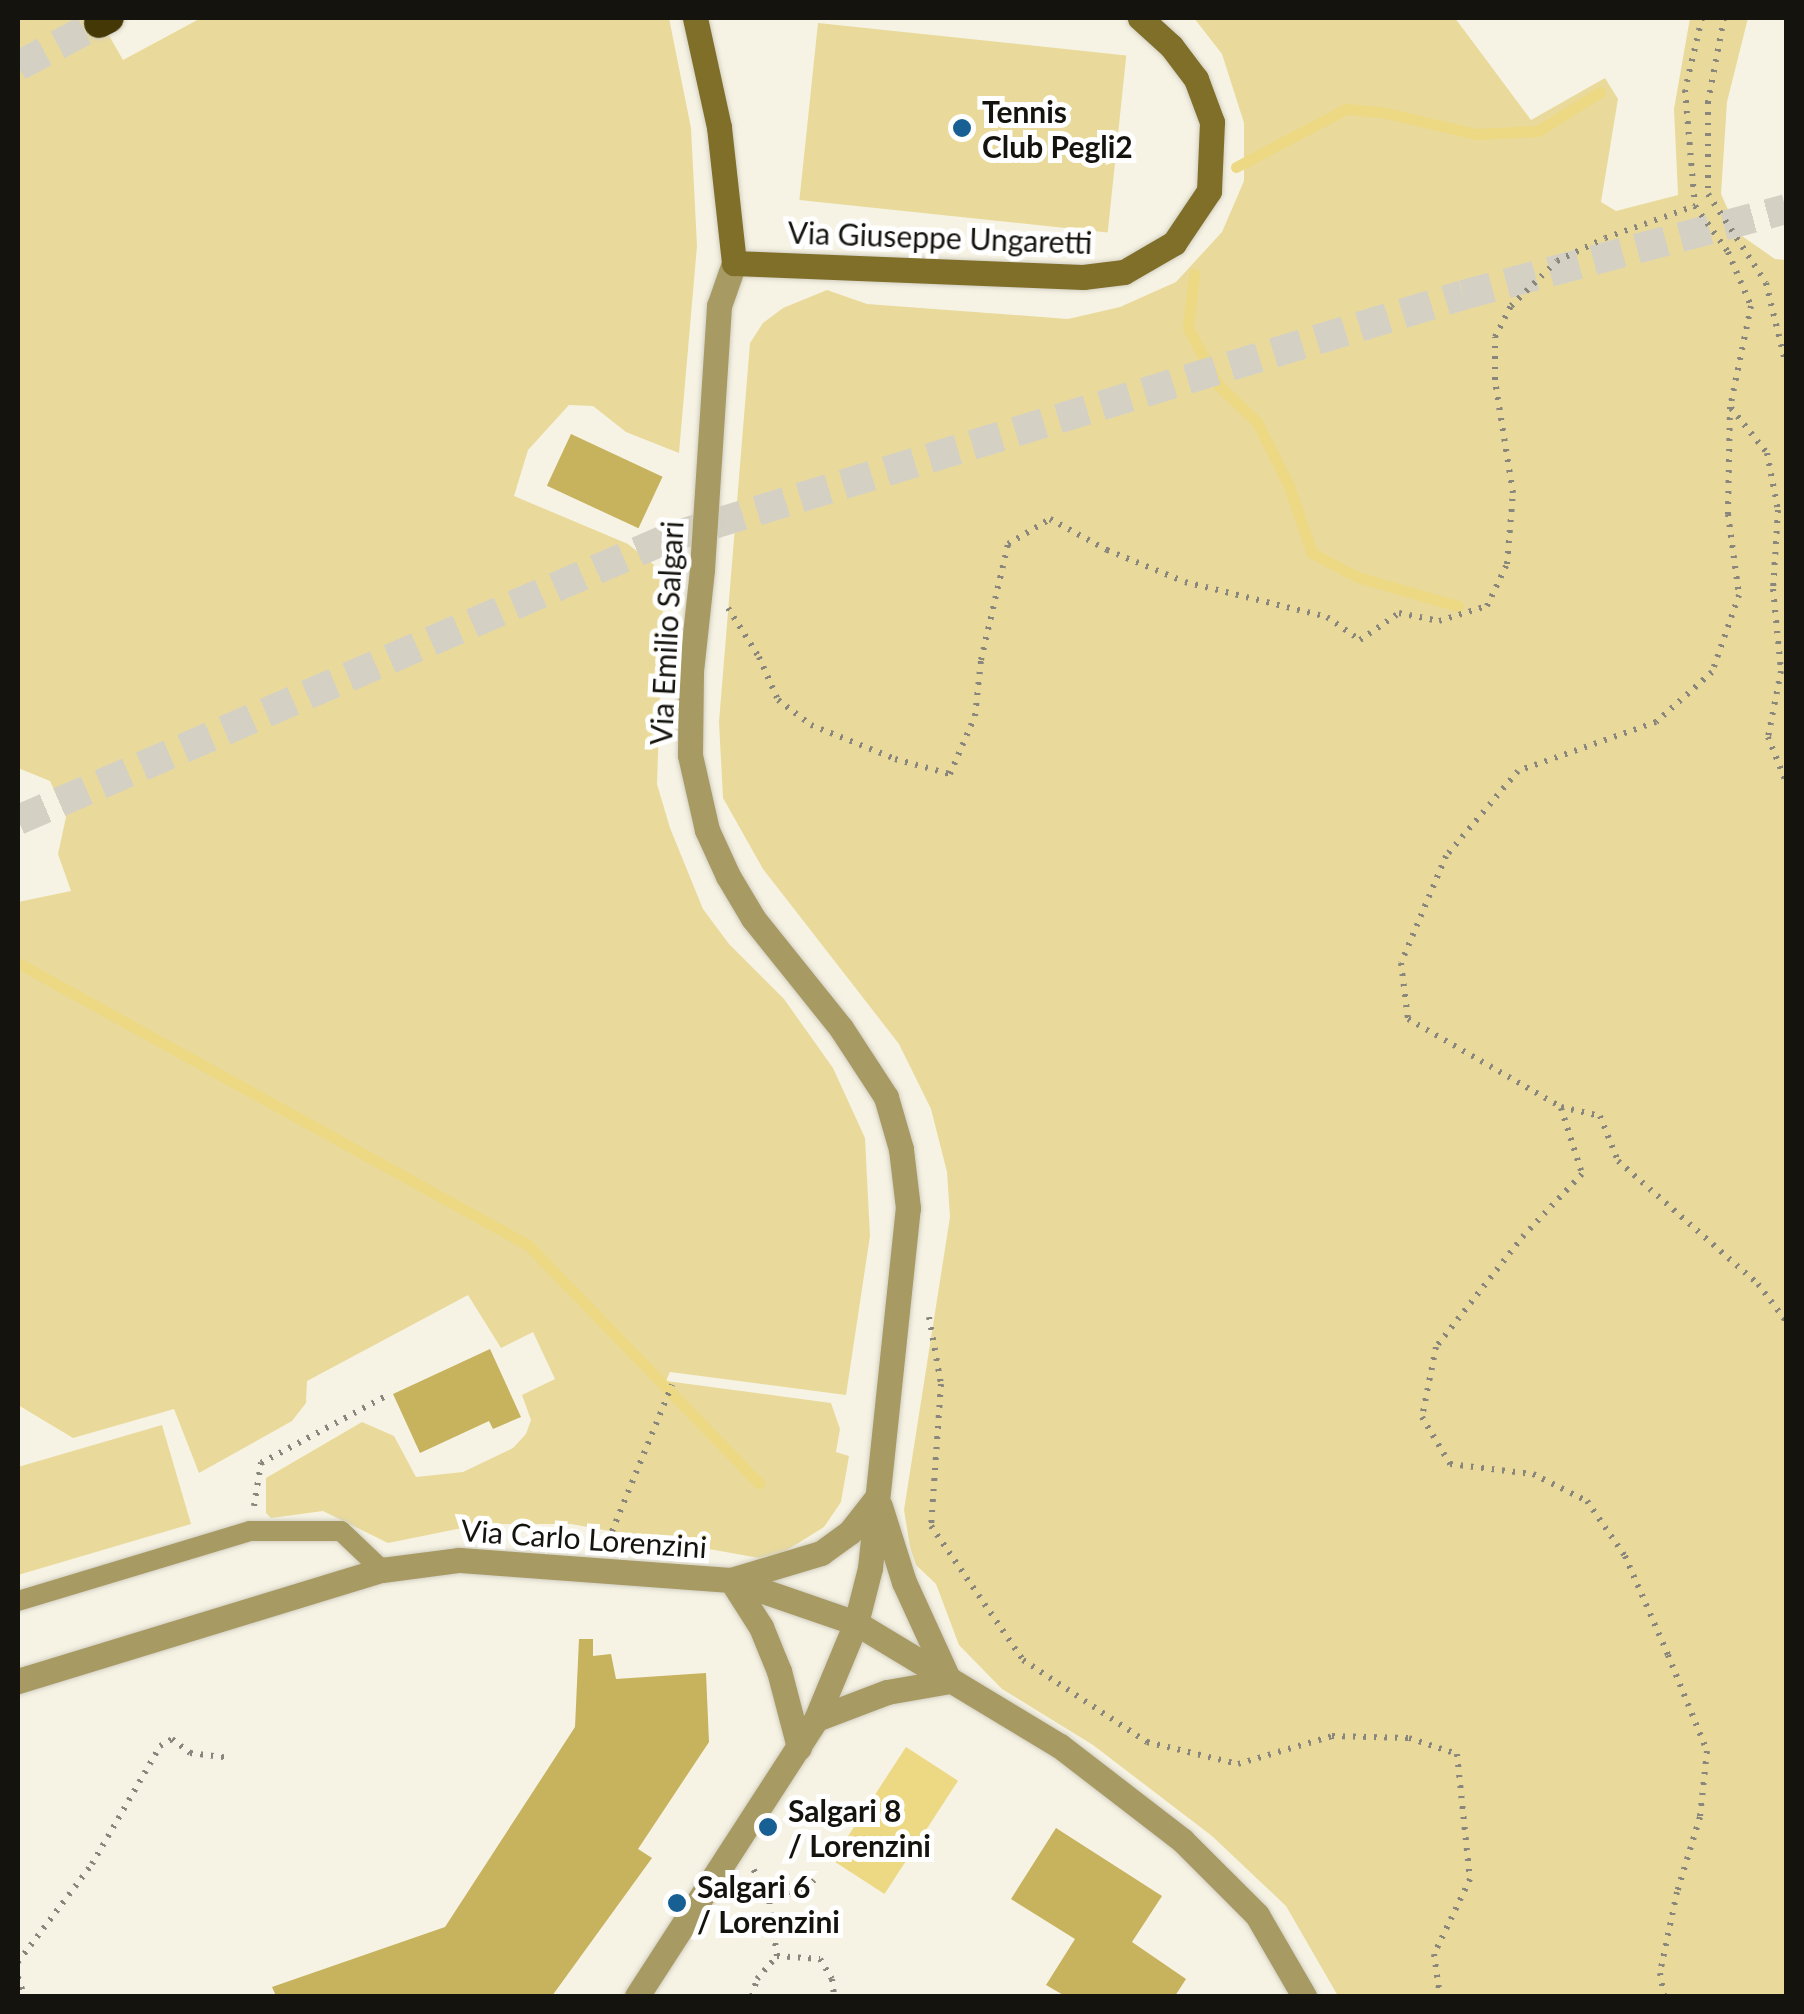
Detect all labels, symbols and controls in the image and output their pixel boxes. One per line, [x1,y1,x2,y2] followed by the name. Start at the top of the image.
[982,93,1133,164] place label: Tennis Club Pegli2
[951,117,973,139] marker: Tennis Club Pegli2
[787,214,1093,260] street label: Via Giuseppe Ungaretti
[642,520,690,746] street label: Via Emilio Salgari
[460,1511,708,1565] street label: Via Carlo Lorenzini
[788,1792,931,1862] place label: Salgari 8 / Lorenzini
[757,1816,779,1838] marker: Salgari 8 / Lorenzini
[697,1868,840,1938] place label: Salgari 6 / Lorenzini
[666,1892,688,1914] marker: Salgari 6 / Lorenzini

